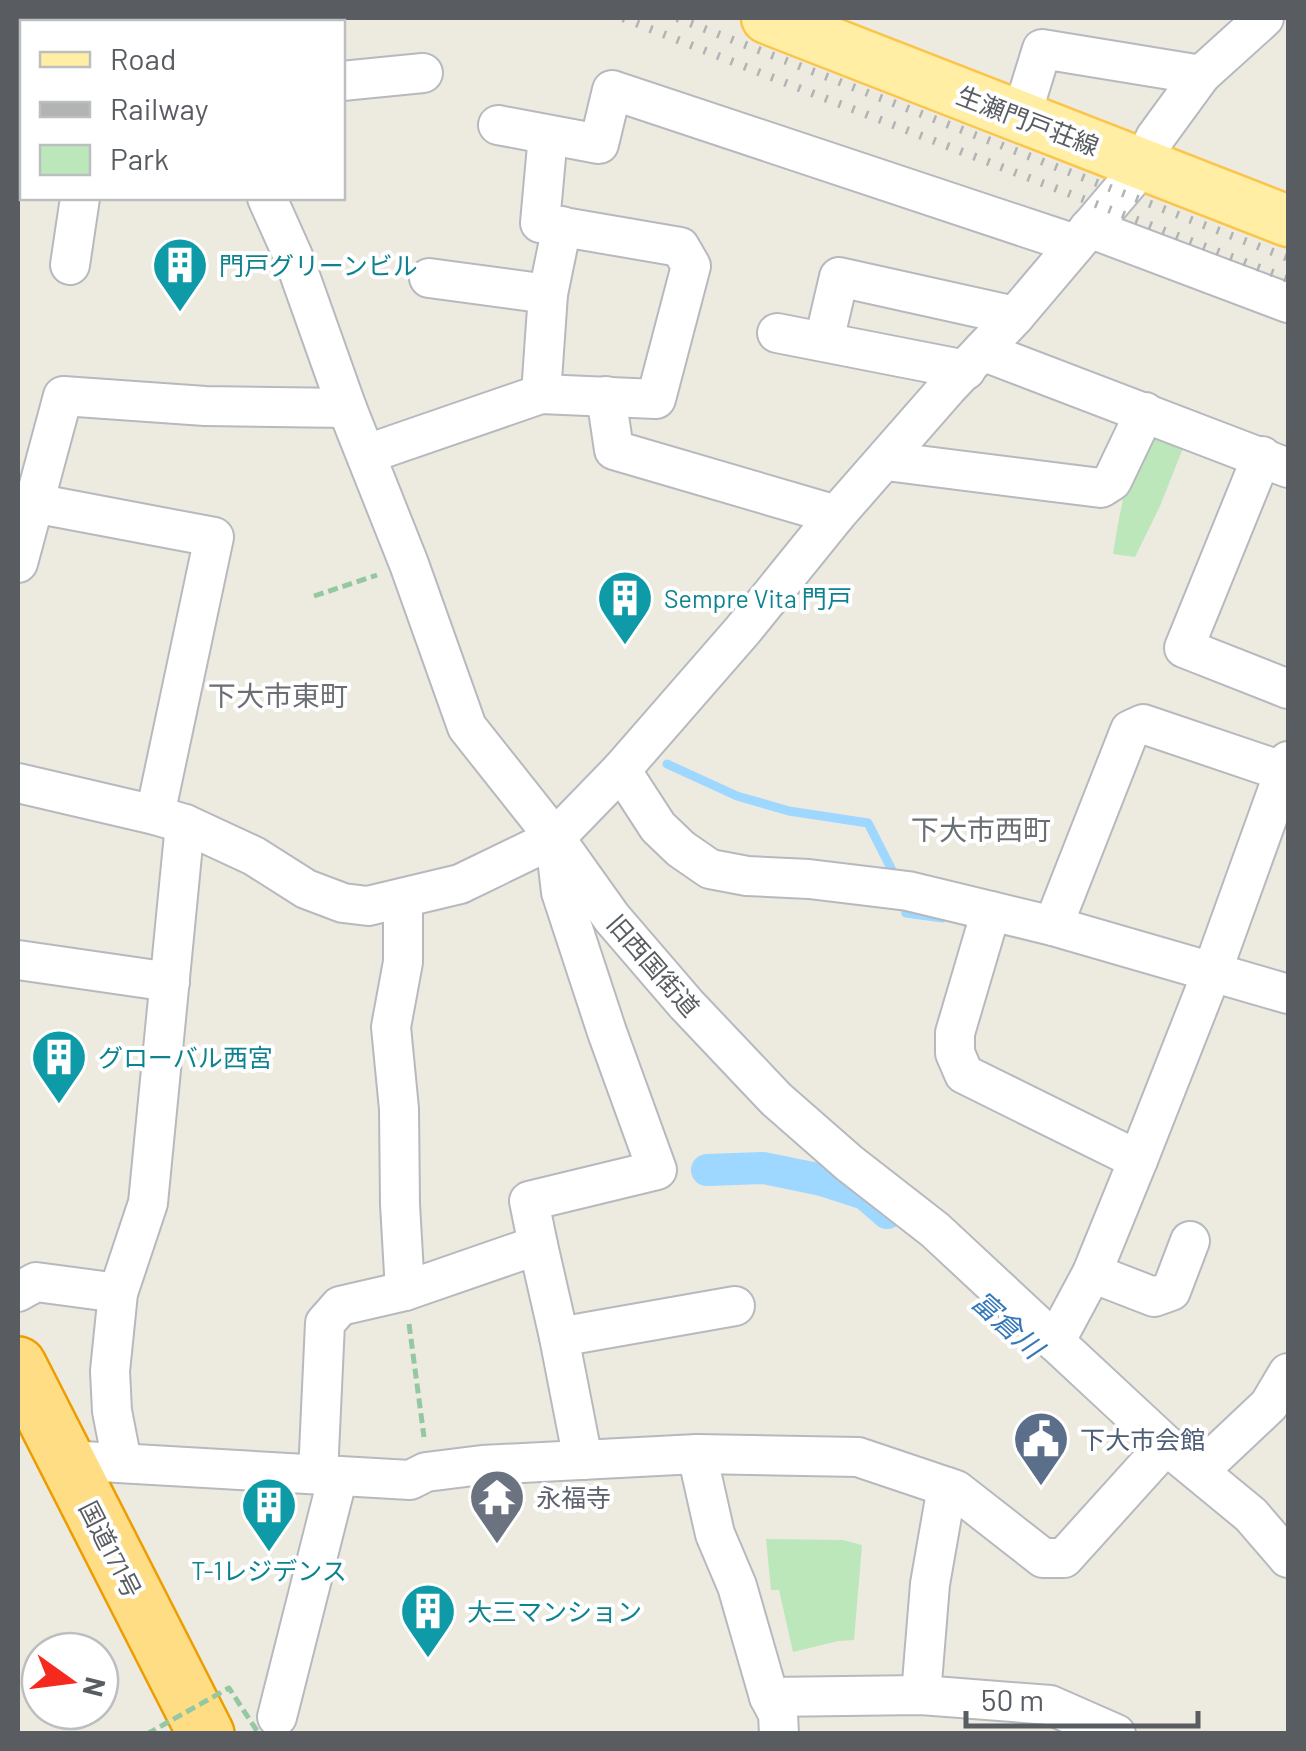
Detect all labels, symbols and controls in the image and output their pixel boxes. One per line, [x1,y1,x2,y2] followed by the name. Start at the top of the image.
[20,20,345,200] legend
[110,40,176,76] text: Road
[953,79,1103,161] street label: 生瀬門戸荘線
[110,90,209,126] text: Railway
[110,140,169,176] text: Park
[150,235,210,314] building icon: 門戸グリーンビル
[219,250,418,280] place label: 門戸グリーンビル
[595,568,655,647] building icon: Sempre Vita 門戸
[664,583,852,613] place label: Sempre Vita 門戸
[208,678,348,712] district label: 下大市東町
[911,812,1051,846] district label: 下大市西町
[602,908,706,1022] street label: 旧西国街道
[29,1027,89,1106] building icon: グローバル西宮
[98,1042,273,1072] place label: グローバル西宮
[965,1283,1053,1367] water label: 富倉川
[1011,1409,1071,1488] public building icon: 下大市会館
[1080,1424,1205,1454] place label: 下大市会館
[467,1467,527,1546] temple icon: 永福寺
[239,1475,299,1554] building icon: T-1レジデンス
[536,1482,611,1512] place label: 永福寺
[74,1496,148,1602] street label: 国道171号
[191,1555,347,1585] place label: T-1レジデンス
[398,1581,458,1660] building icon: 大三マンション
[467,1596,642,1626] place label: 大三マンション
[20,1631,120,1731] north arrow
[966,1666,1198,1728] scale bar
[76,1674,114,1700] text: N
[981,1681,1044,1717] text: 50 m

